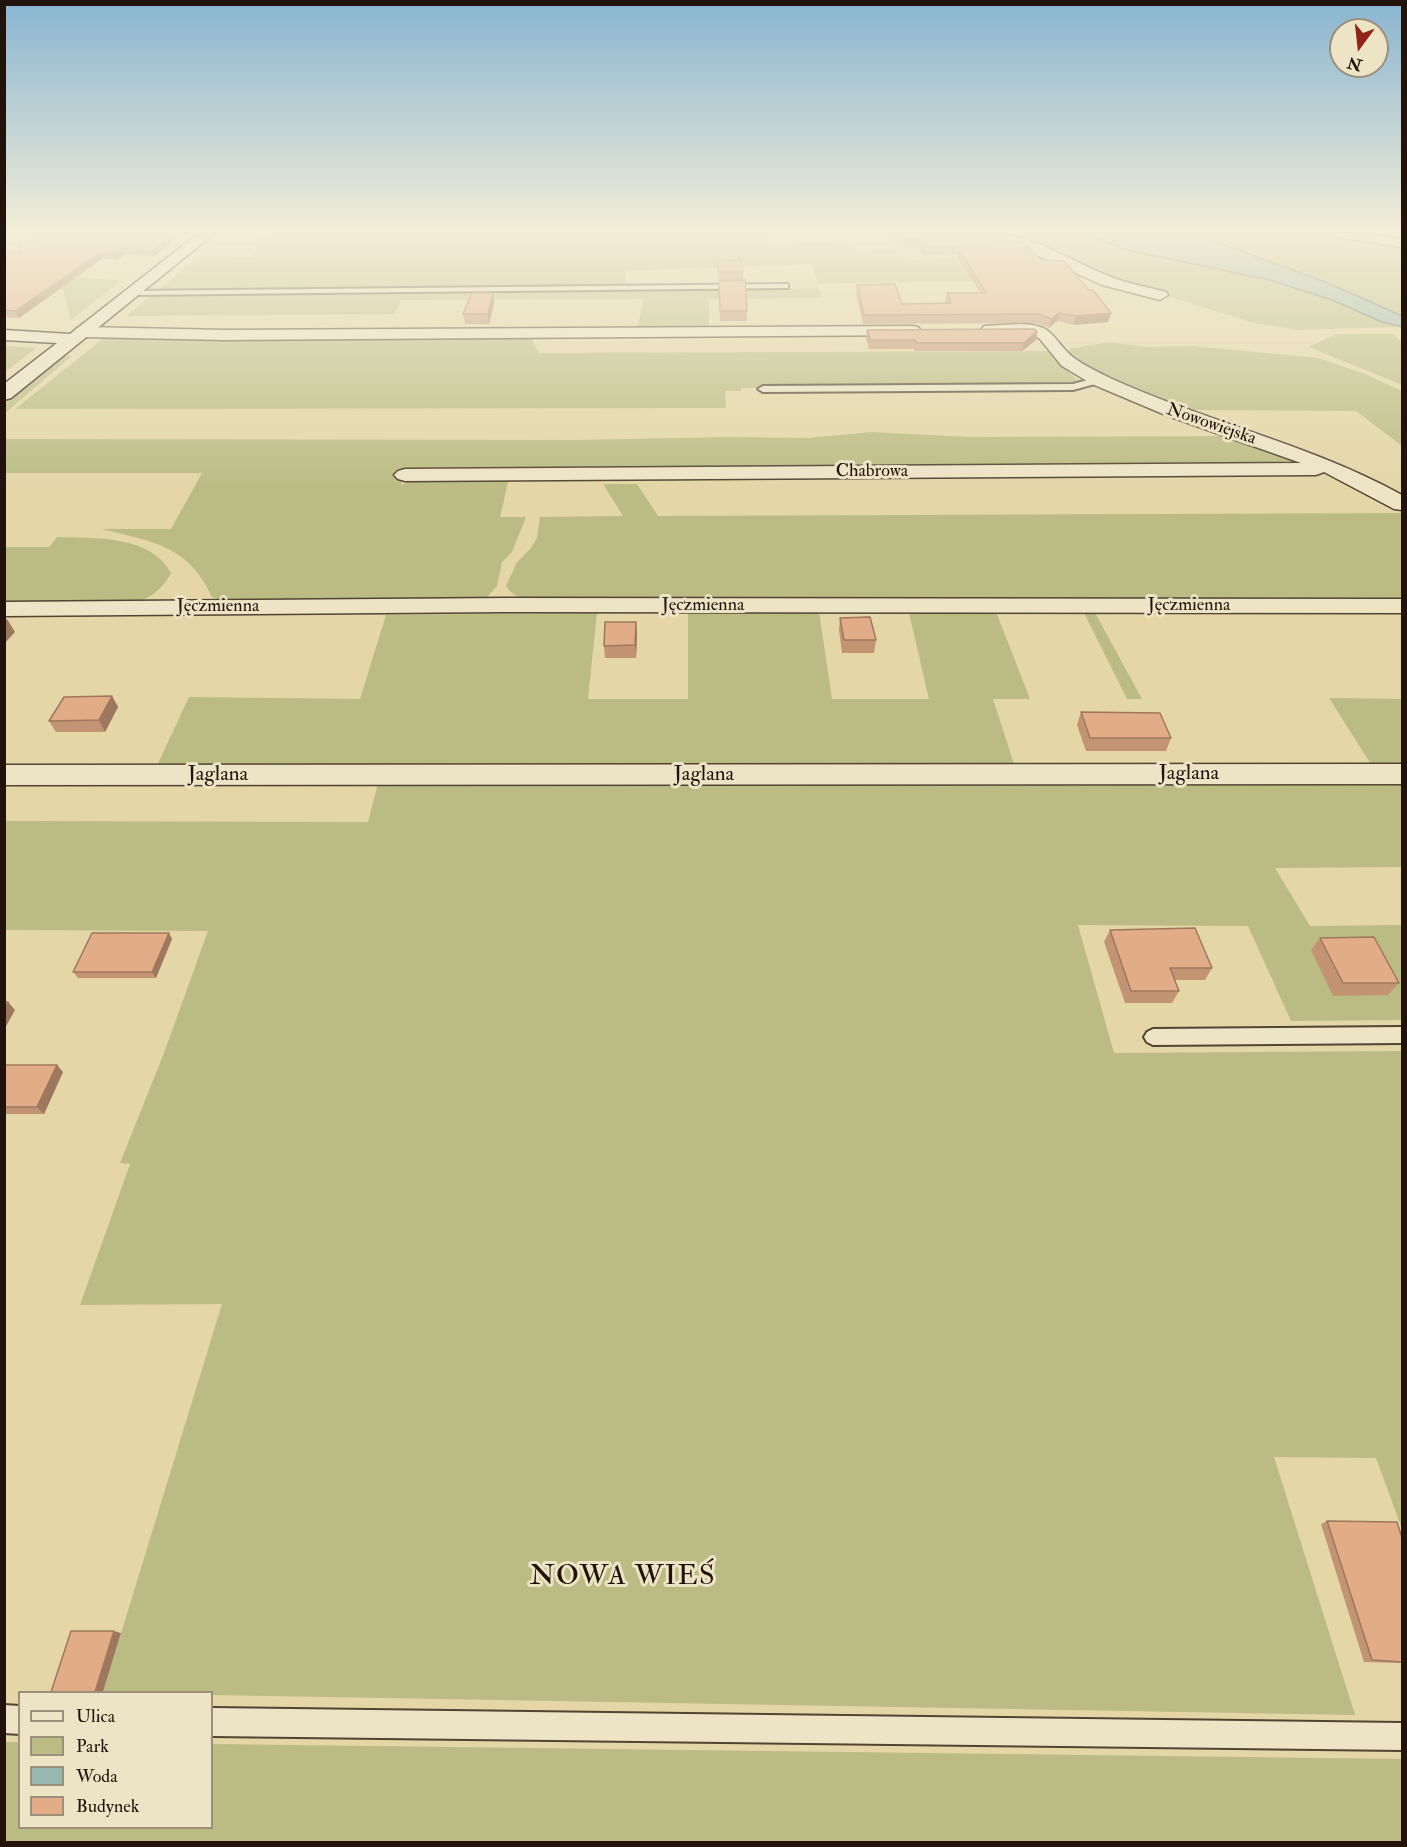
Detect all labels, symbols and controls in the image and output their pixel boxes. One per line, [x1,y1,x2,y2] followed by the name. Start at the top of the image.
[1329,18,1389,78] north arrow
[1345,52,1364,75] text: N
[1163,400,1259,450] street label: Nowowiejska
[836,461,908,483] street label: Chabrowa
[662,595,744,617] street label: Jęczmienna
[1148,595,1230,617] street label: Jęczmienna
[177,596,259,618] street label: Jęczmienna
[1159,761,1219,787] street label: Jaglana
[188,762,248,788] street label: Jaglana
[674,762,734,788] street label: Jaglana
[530,1561,716,1595] district label: NOWA WIEŚ
[18,1691,213,1829] legend
[76,1705,115,1728] text: Ulica
[76,1735,109,1758] text: Park
[76,1765,118,1788] text: Woda
[76,1795,139,1818] text: Budynek

